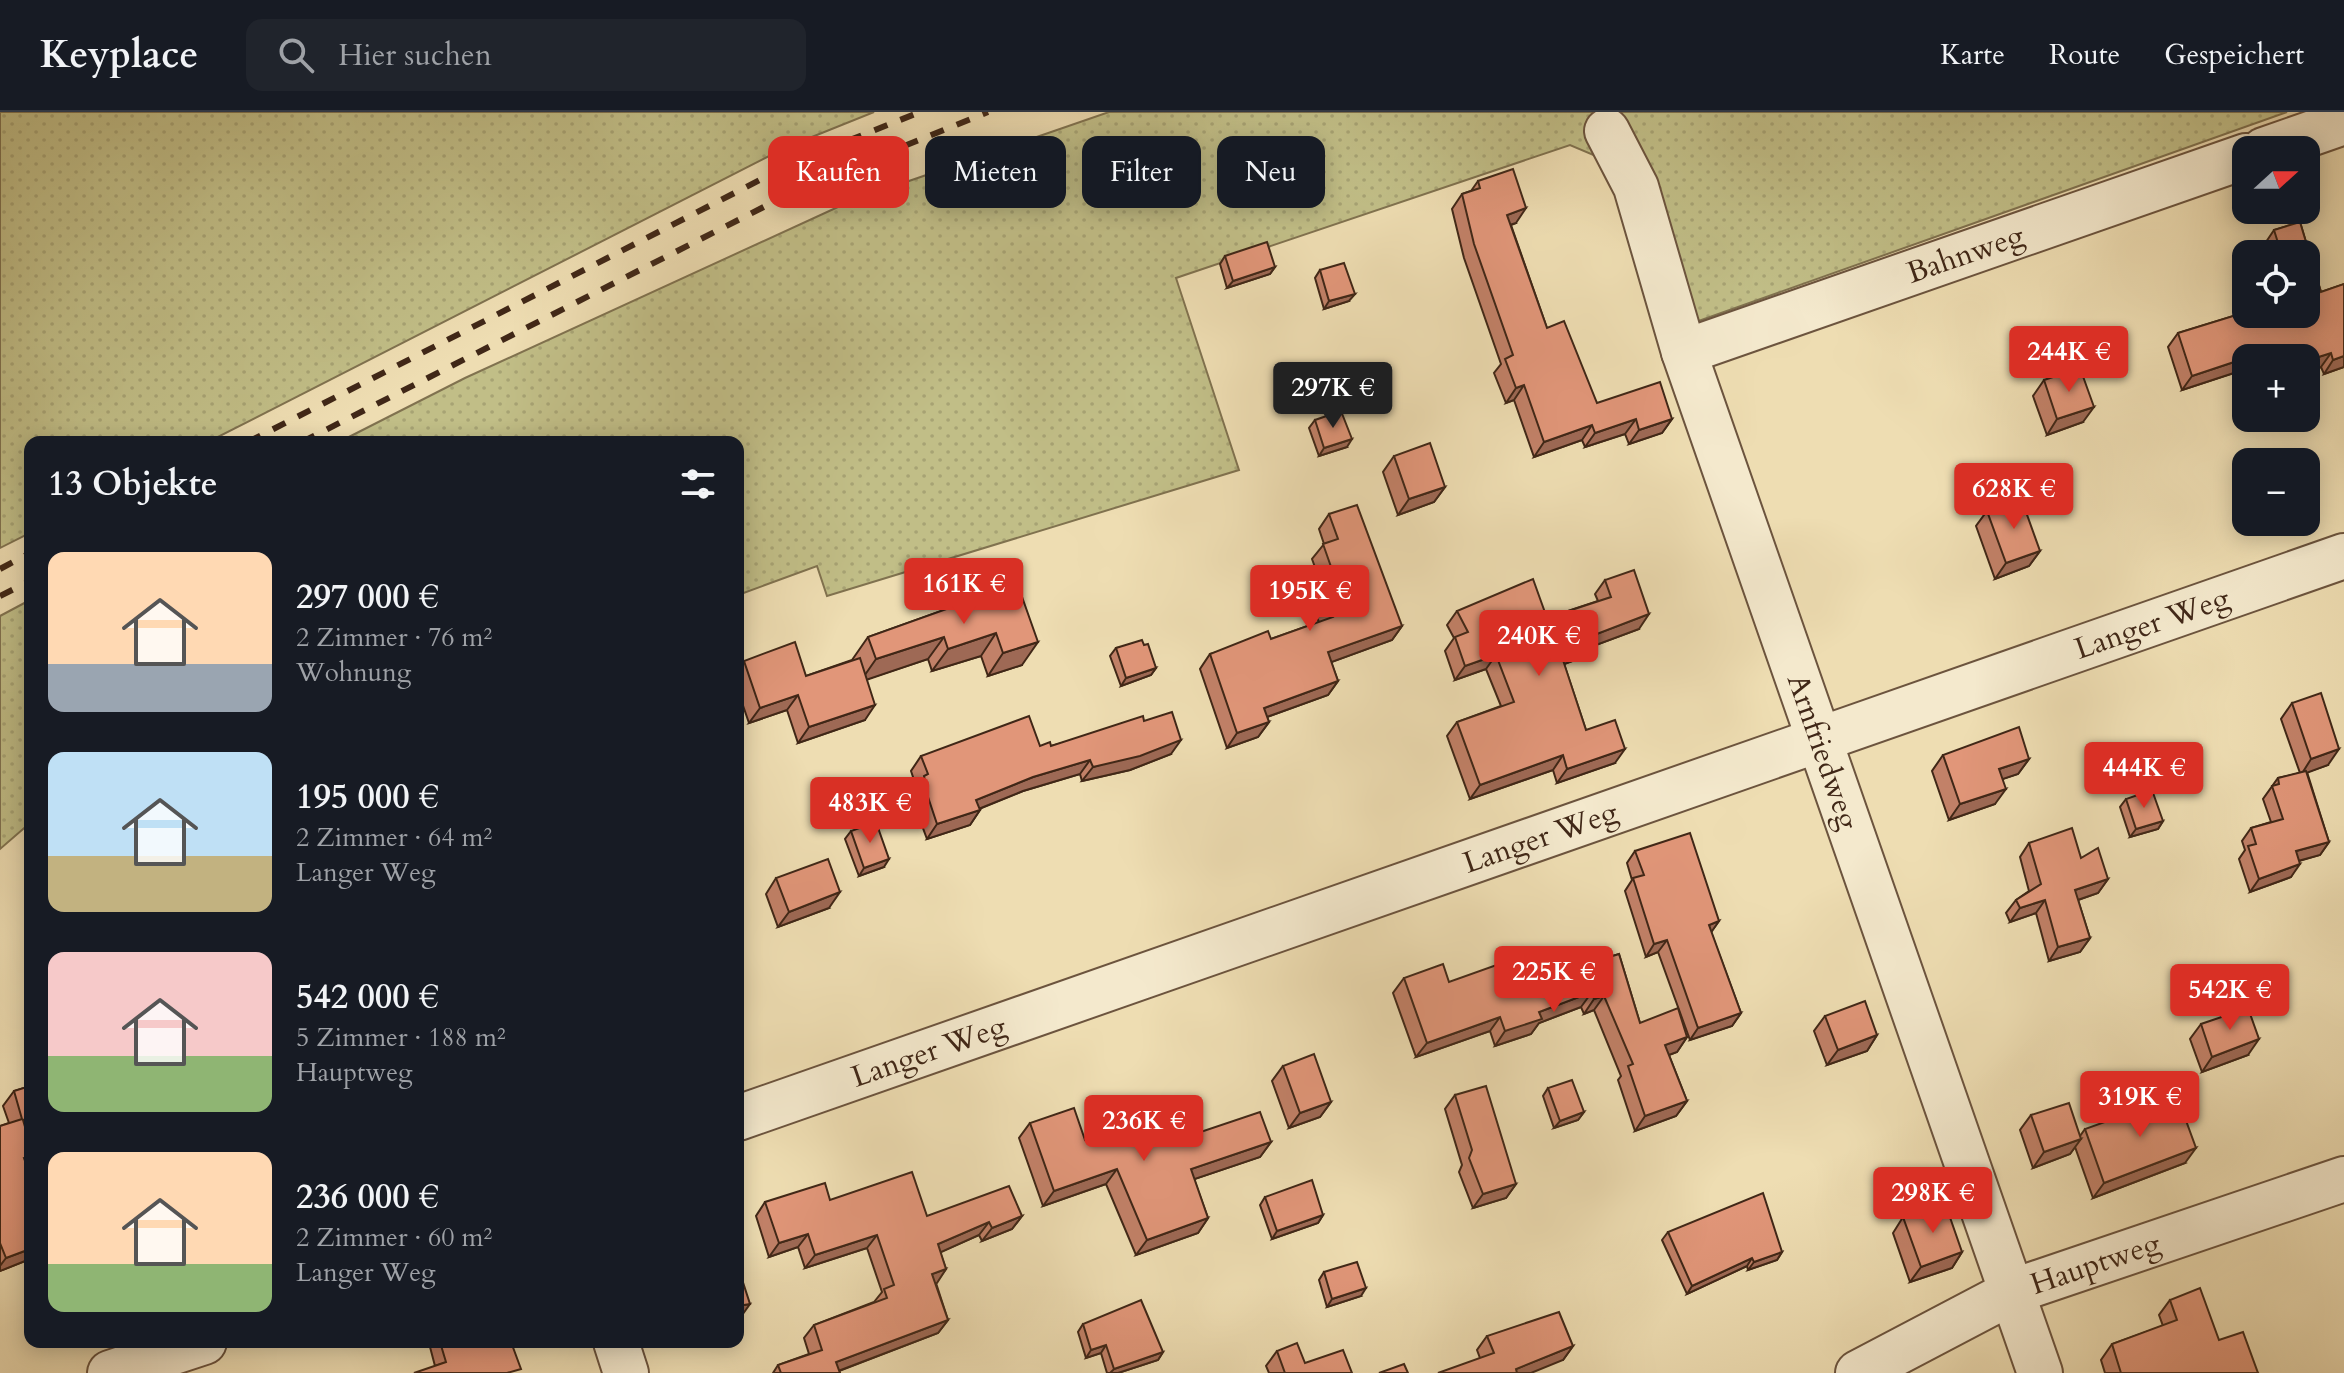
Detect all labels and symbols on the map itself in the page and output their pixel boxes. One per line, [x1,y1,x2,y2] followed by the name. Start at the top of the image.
[2232,136,2320,224] north arrow
[1901,215,2030,294] street label: Bahnweg
[2004,326,2134,394] pin: 244K €
[1268,362,1398,430] pin: 297K €
[1949,463,2079,531] pin: 628K €
[899,558,1029,626] pin: 161K €
[1245,565,1375,633] pin: 195K €
[2069,578,2235,670] street label: Langer Weg
[1474,610,1604,678] pin: 240K €
[1777,668,1869,835] street label: Arnfriedweg
[2079,742,2209,810] pin: 444K €
[805,777,935,845] pin: 483K €
[1458,792,1623,884] street label: Langer Weg
[1489,946,1619,1014] pin: 225K €
[2165,964,2295,1032] pin: 542K €
[846,1006,1012,1098] street label: Langer Weg
[2075,1071,2205,1139] pin: 319K €
[1079,1095,1209,1163] pin: 236K €
[1868,1167,1998,1235] pin: 298K €
[2025,1223,2166,1305] street label: Hauptweg

